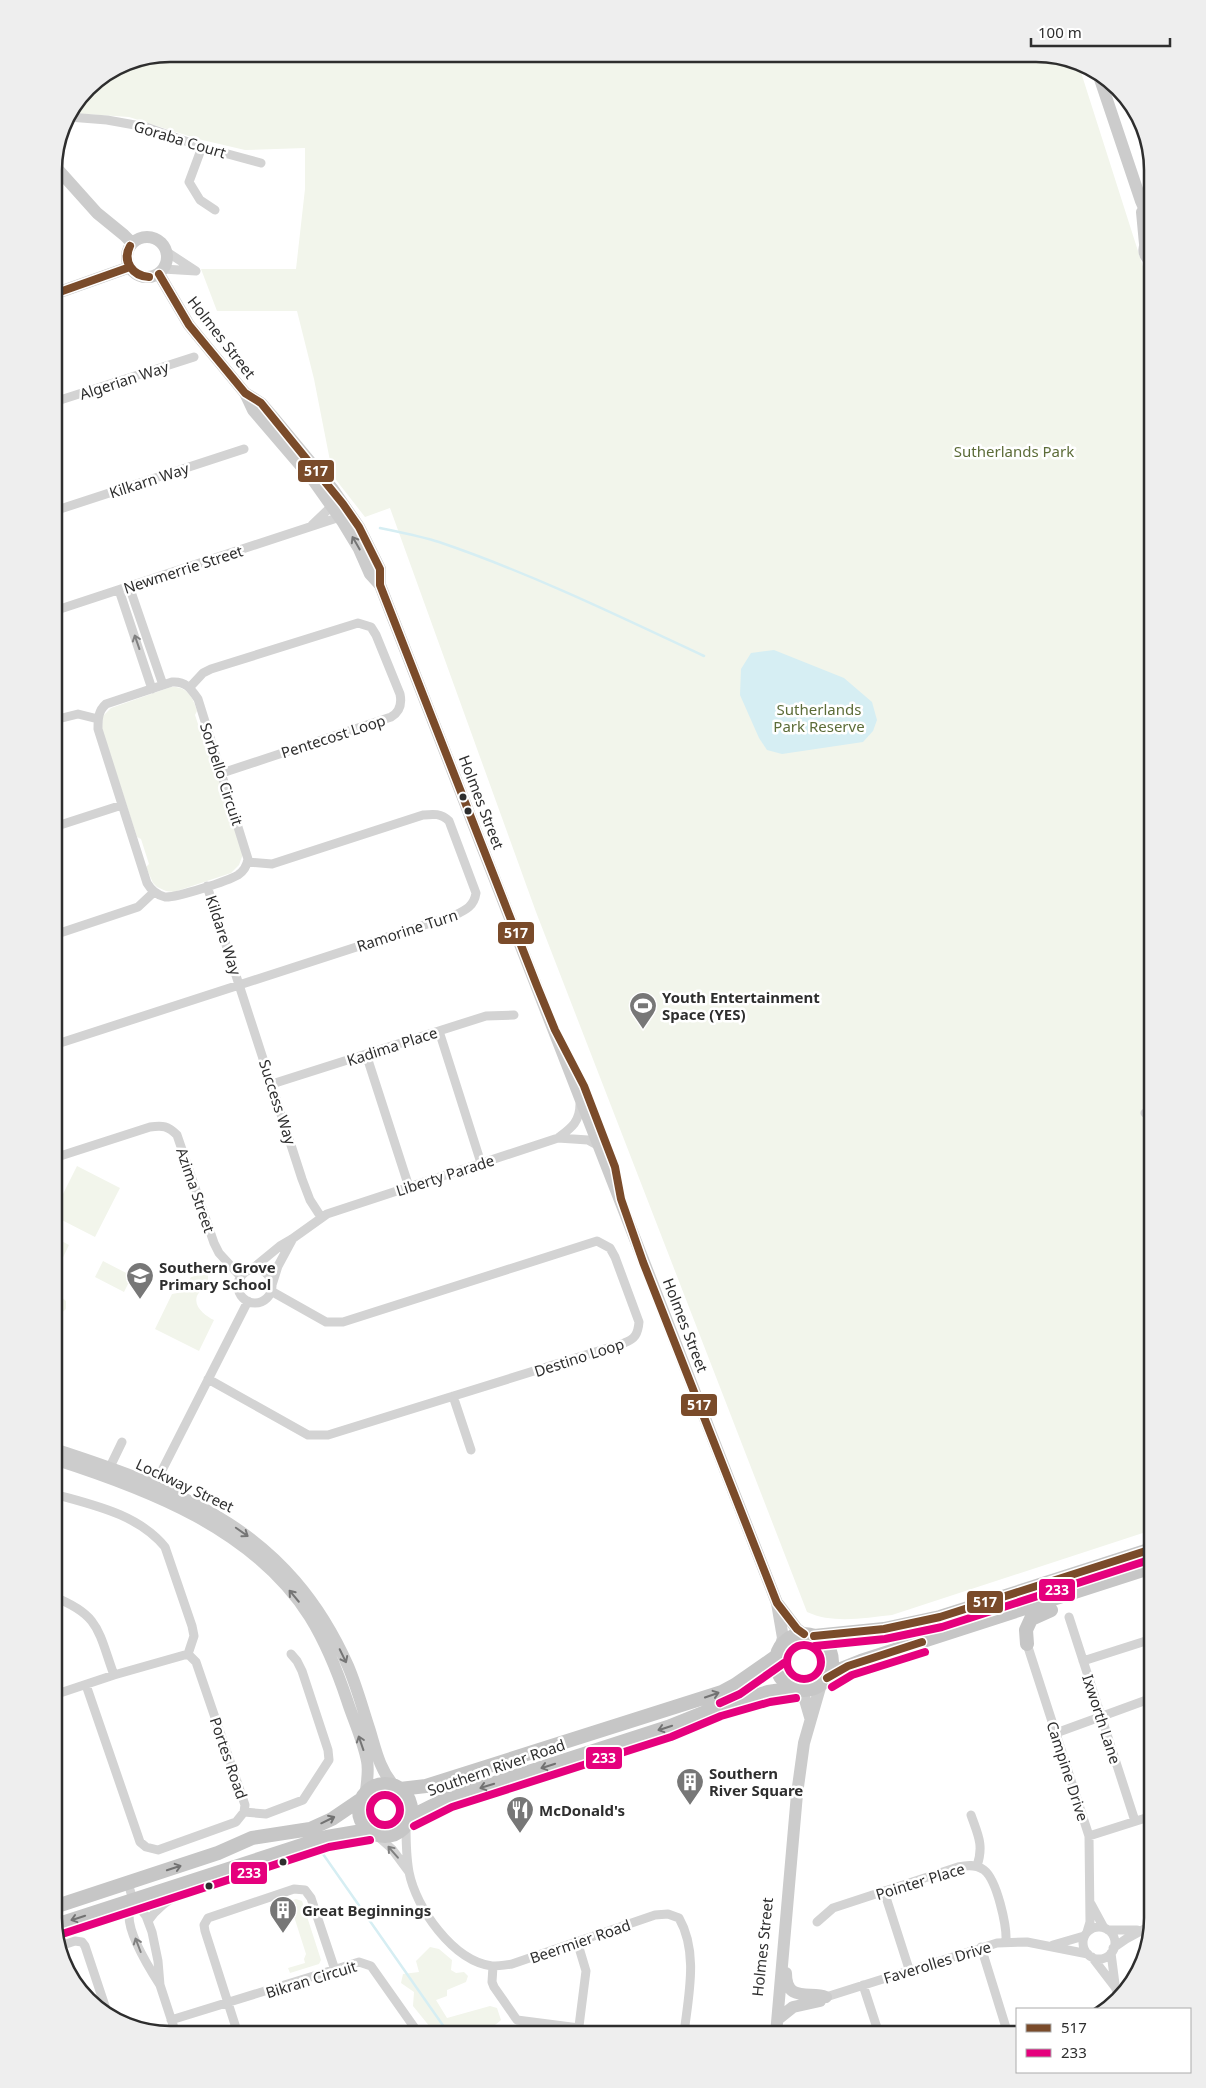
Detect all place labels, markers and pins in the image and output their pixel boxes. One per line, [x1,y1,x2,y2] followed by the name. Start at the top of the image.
[458,792,468,802] unlabelled marker
[463,806,473,816] unlabelled marker
[662,987,820,1024] place label: Youth Entertainment Space (YES)
[628,991,658,1030] sports icon: Youth Entertainment Space (YES)
[159,1257,276,1294] place label: Southern Grove Primary School
[125,1261,155,1300] school or university icon: Southern Grove Primary School
[709,1763,803,1800] place label: Southern River Square
[675,1767,705,1806] building icon: Southern River Square
[505,1795,535,1834] restaurant icon: McDonald's
[539,1800,625,1820] place label: McDonald's
[278,1857,288,1867] unlabelled marker
[204,1881,214,1891] unlabelled marker
[268,1895,298,1934] building icon: Great Beginnings
[302,1900,431,1920] place label: Great Beginnings

